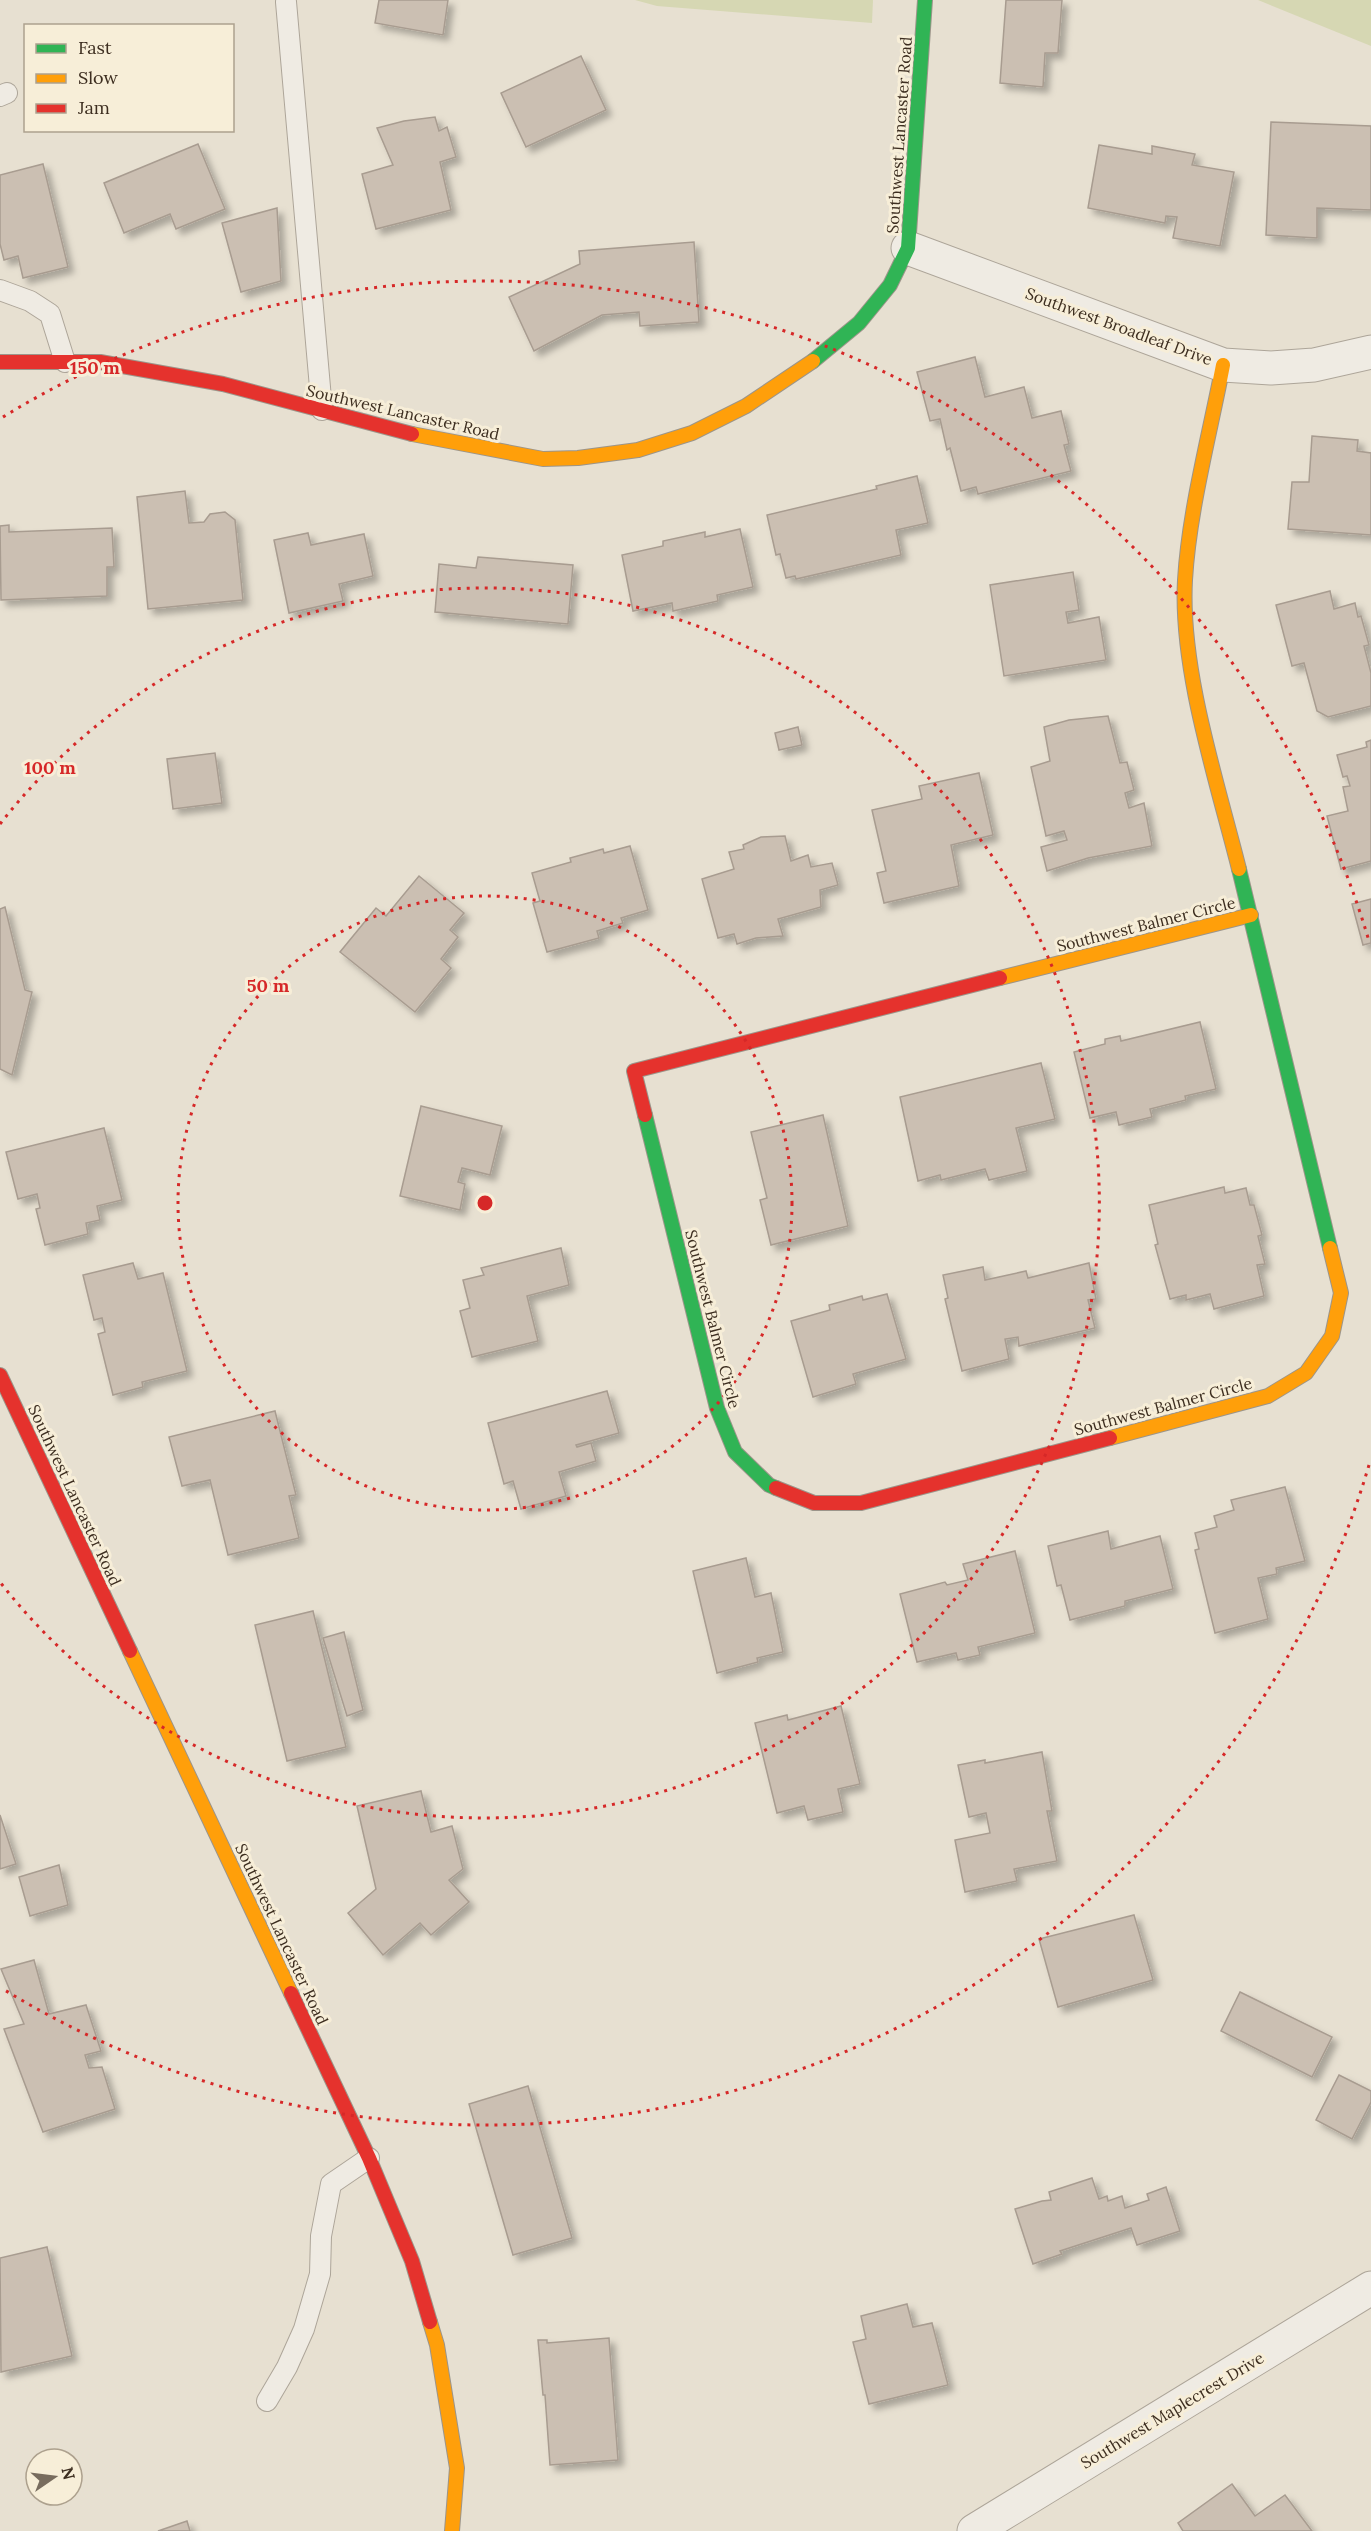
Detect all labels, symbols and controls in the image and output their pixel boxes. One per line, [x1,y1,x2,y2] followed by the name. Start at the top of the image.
[24,24,234,132] legend
[882,35,916,234] street label: Southwest Lancaster Road
[78,36,112,59] text: Fast
[78,66,118,89] text: Slow
[77,96,110,119] text: Jam
[1023,283,1216,369] street label: Southwest Broadleaf Drive
[70,356,120,379] text: 150 m
[304,380,502,444] street label: Southwest Lancaster Road
[24,756,76,779] text: 100 m
[1055,892,1238,956] street label: Southwest Balmer Circle
[247,974,290,997] text: 50 m
[475,1193,495,1213] centre of rings
[681,1228,745,1411] street label: Southwest Balmer Circle
[1072,1373,1255,1439] street label: Southwest Balmer Circle
[24,1401,126,1589] street label: Southwest Lancaster Road
[231,1840,333,2028] street label: Southwest Lancaster Road
[1077,2347,1267,2473] street label: Southwest Maplecrest Drive
[24,2447,84,2507] north arrow
[57,2465,80,2482] text: N

